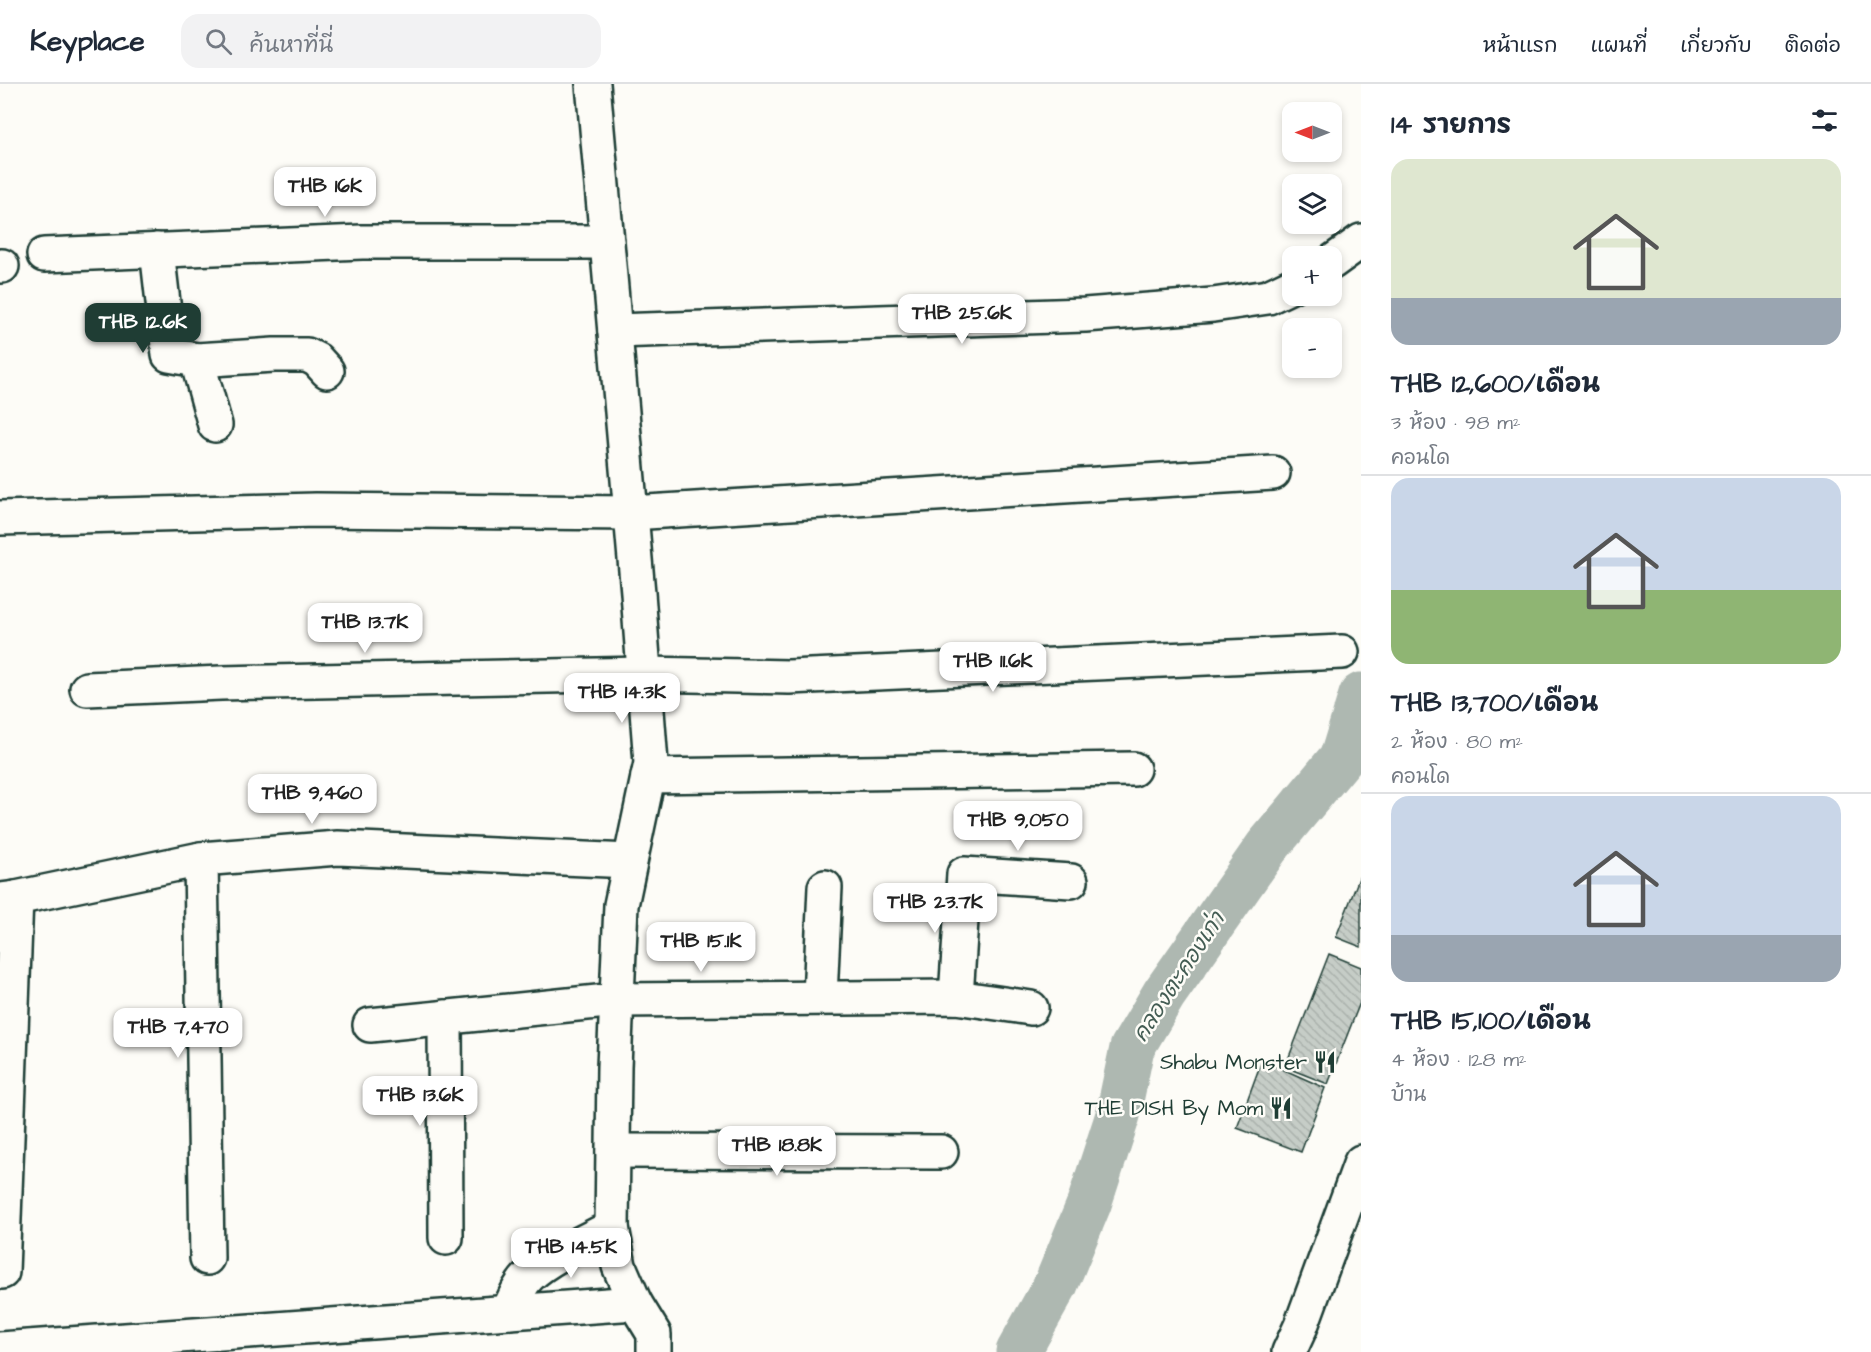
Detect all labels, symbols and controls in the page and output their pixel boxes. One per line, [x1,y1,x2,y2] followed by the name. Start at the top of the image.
[181,14,601,68] search box
[30,22,145,61] text: Keyplace
[202,25,235,58] icon: search
[250,30,333,61] text: ค้นหาที่นี่
[1483,31,1558,60] text: หน้าแรก
[1591,31,1647,60] text: แผนที่
[1680,31,1752,60] text: เกี่ยวกับ
[1785,31,1841,60] text: ติดต่อ
[1282,102,1342,162] north arrow
[1282,102,1342,378] map controls
[1808,104,1841,137] icon: filters
[1391,107,1511,143] text: 14 รายการ
[270,167,380,218] pin: THB 16K
[288,172,362,200] text: THB 16K
[1282,174,1342,234] button: layers
[1562,198,1670,306] icon: home
[1282,246,1342,306] button: +
[893,294,1031,345] pin: THB 25.6K
[912,299,1012,327] text: THB 25.6K
[74,303,212,354] pin: THB 12.6K
[99,308,187,336] text: THB 12.6K
[1282,318,1342,378] button: −
[1391,366,1600,402] text: THB 12,600/เดือน
[1391,409,1520,437] text: 3 ห้อง · 98 m²
[1391,444,1450,472] text: คอนโด
[1562,517,1670,625] icon: home
[296,603,434,654] pin: THB 13.7K
[322,608,408,636] text: THB 13.7K
[924,642,1062,693] pin: THB 11.6K
[953,647,1033,675] text: THB 11.6K
[553,673,691,724] pin: THB 14.3K
[578,678,666,706] text: THB 14.3K
[1391,685,1598,721] text: THB 13,700/เดือน
[1391,728,1523,756] text: 2 ห้อง · 80 m²
[1391,763,1450,791] text: คอนโด
[243,774,381,825] pin: THB 9,460
[262,779,362,807] text: THB 9,460
[949,801,1087,852] pin: THB 9,050
[967,806,1069,834] text: THB 9,050
[1562,835,1670,943] icon: home
[866,883,1004,934] pin: THB 23.7K
[887,888,983,916] text: THB 23.7K
[1125,905,1233,1048] water label: คลองตะคองเก่า
[632,922,770,973] pin: THB 15.1K
[661,927,742,955] text: THB 15.1K
[1391,1003,1591,1039] text: THB 15,100/เดือน
[109,1008,247,1059] pin: THB 7,470
[127,1013,229,1041] text: THB 7,470
[1391,1046,1526,1074] text: 4 ห้อง · 128 m²
[1160,1048,1307,1077] place label: Shabu Monster
[1312,1049,1338,1075] restaurant icon: Shabu Monster
[351,1076,489,1127] pin: THB 13.6K
[377,1081,464,1109] text: THB 13.6K
[1391,1081,1426,1109] text: บ้าน
[1085,1094,1264,1125] place label: THE DISH By Mom
[1268,1095,1294,1121] restaurant icon: THE DISH By Mom
[708,1126,846,1177] pin: THB 18.8K
[732,1131,822,1159] text: THB 18.8K
[502,1228,640,1279] pin: THB 14.5K
[525,1233,617,1261] text: THB 14.5K

